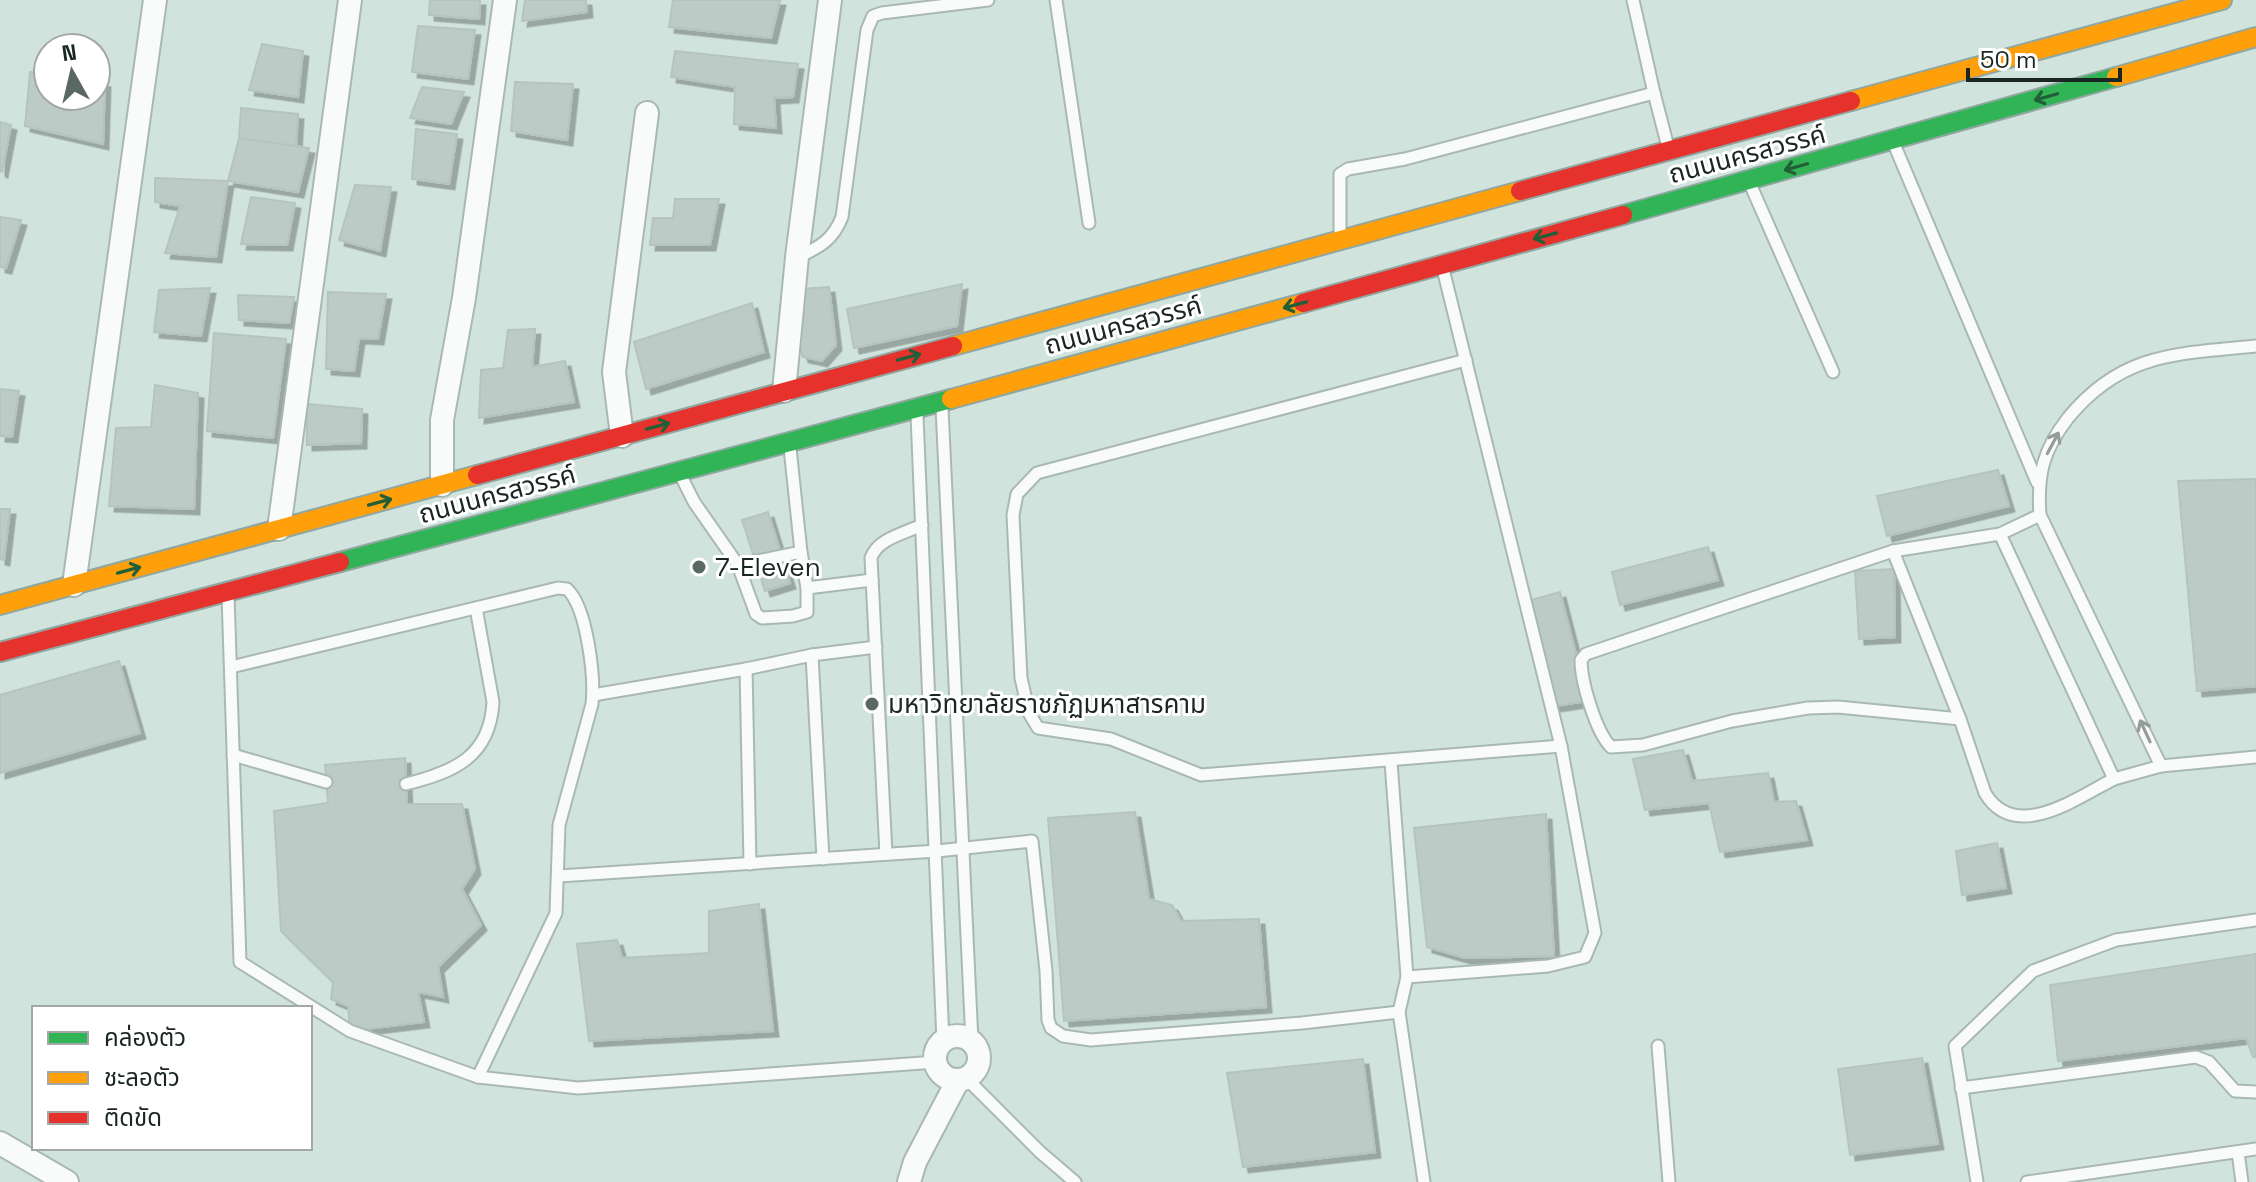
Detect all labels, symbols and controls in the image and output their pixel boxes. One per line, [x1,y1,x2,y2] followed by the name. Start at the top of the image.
[32,32,112,112] north arrow
[1968,32,2120,82] scale bar
[60,37,78,67] text: N
[1980,44,2037,75] text: 50 m
[2034,90,2060,105] one-way arrow
[1665,117,1829,191] street label: ถนนนครสวรรค์
[1784,161,1810,176] one-way arrow
[1533,229,1559,244] one-way arrow
[1041,288,1205,362] street label: ถนนนครสวรรค์
[1282,298,1308,313] one-way arrow
[895,349,921,364] one-way arrow
[645,418,671,433] one-way arrow
[2045,431,2061,455] one-way arrow
[415,457,579,531] street label: ถนนนครสวรรค์
[367,493,393,508] one-way arrow
[715,550,821,584] place label: 7-Eleven
[690,558,708,576] marker: 7-Eleven
[116,562,142,577] one-way arrow
[888,687,1206,721] place label: มหาวิทยาลัยราชภัฏมหาสารคาม
[863,695,881,713] marker: มหาวิทยาลัยราชภัฏมหาสารคาม
[2136,720,2151,744] one-way arrow
[32,1006,312,1150] legend
[104,1022,186,1053] text: คล่องตัว
[104,1062,180,1093] text: ชะลอตัว
[104,1102,162,1133] text: ติดขัด

